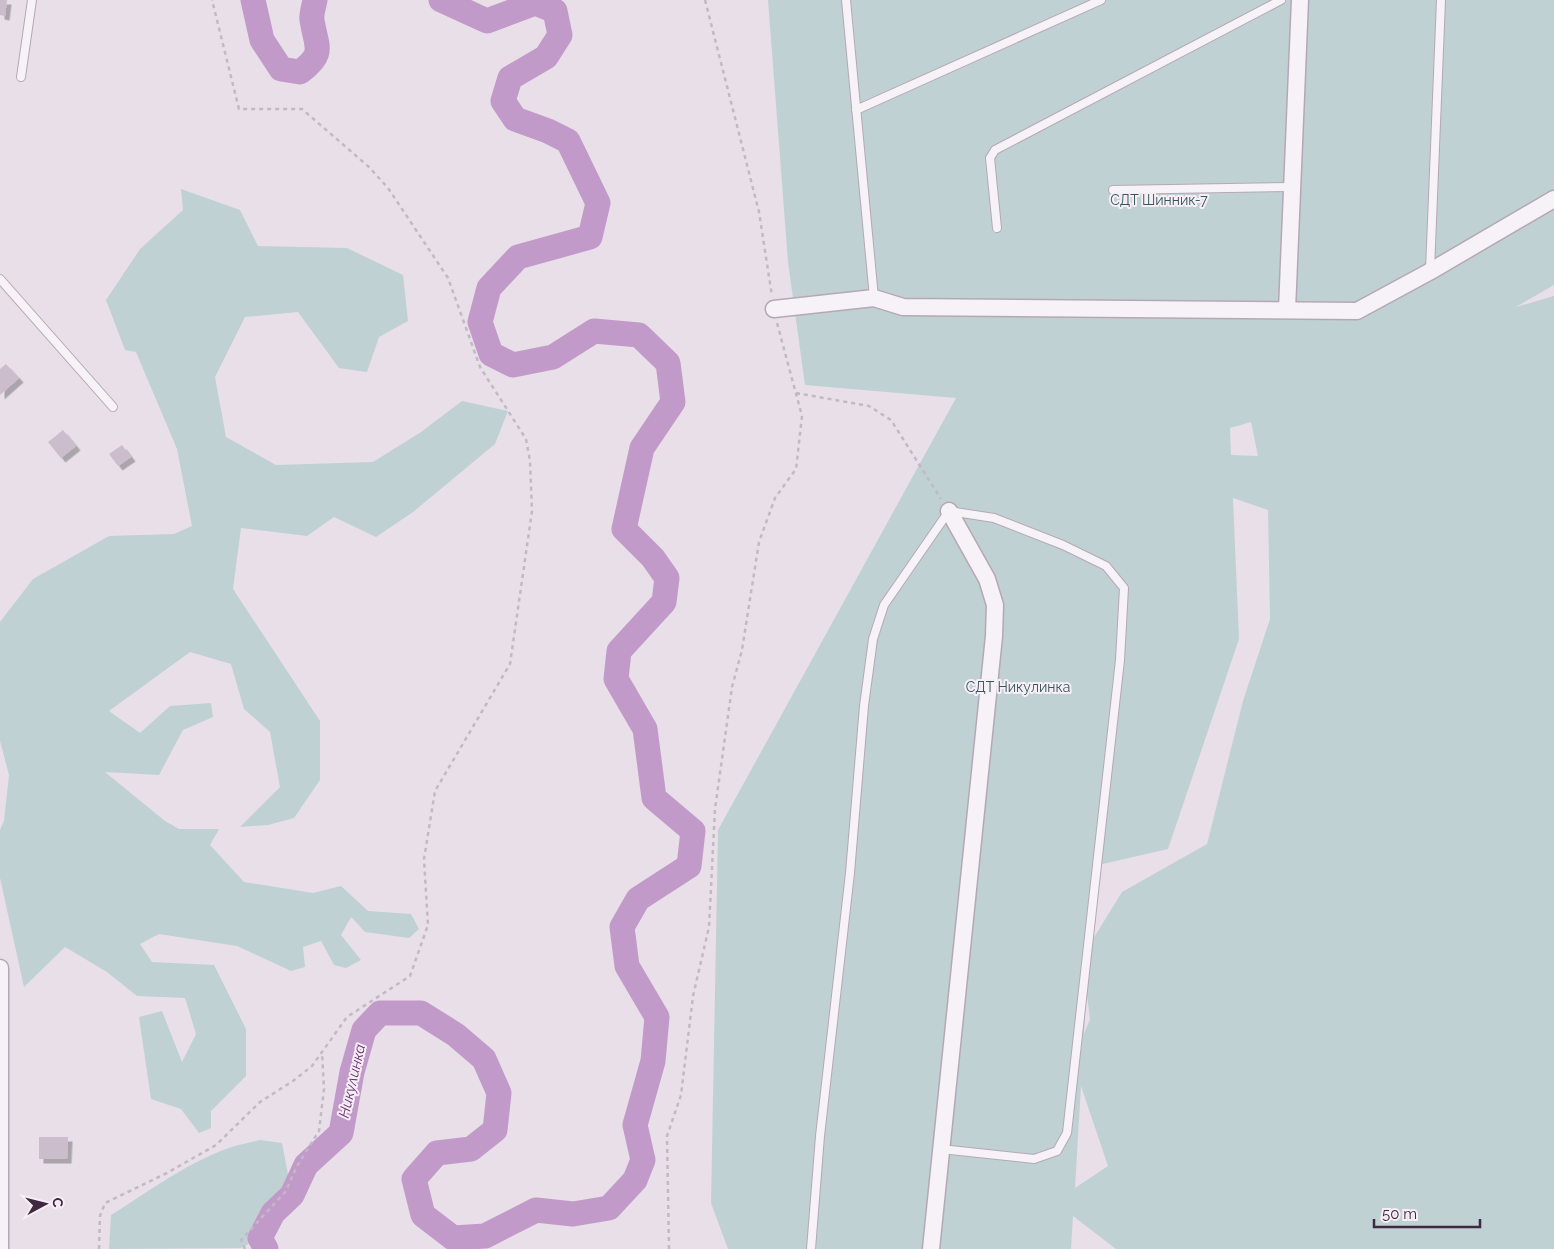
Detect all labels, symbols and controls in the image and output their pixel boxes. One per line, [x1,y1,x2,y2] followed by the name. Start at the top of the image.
[1110,192,1208,208] park label: СДТ Шинник-7
[966,679,1070,695] park label: СДТ Никулинка
[335,1042,369,1120] water label: Никулинка
[20,1179,70,1229] north arrow
[1374,1196,1480,1228] scale bar
[49,1197,66,1209] text: С
[1382,1205,1417,1223] text: 50 m

